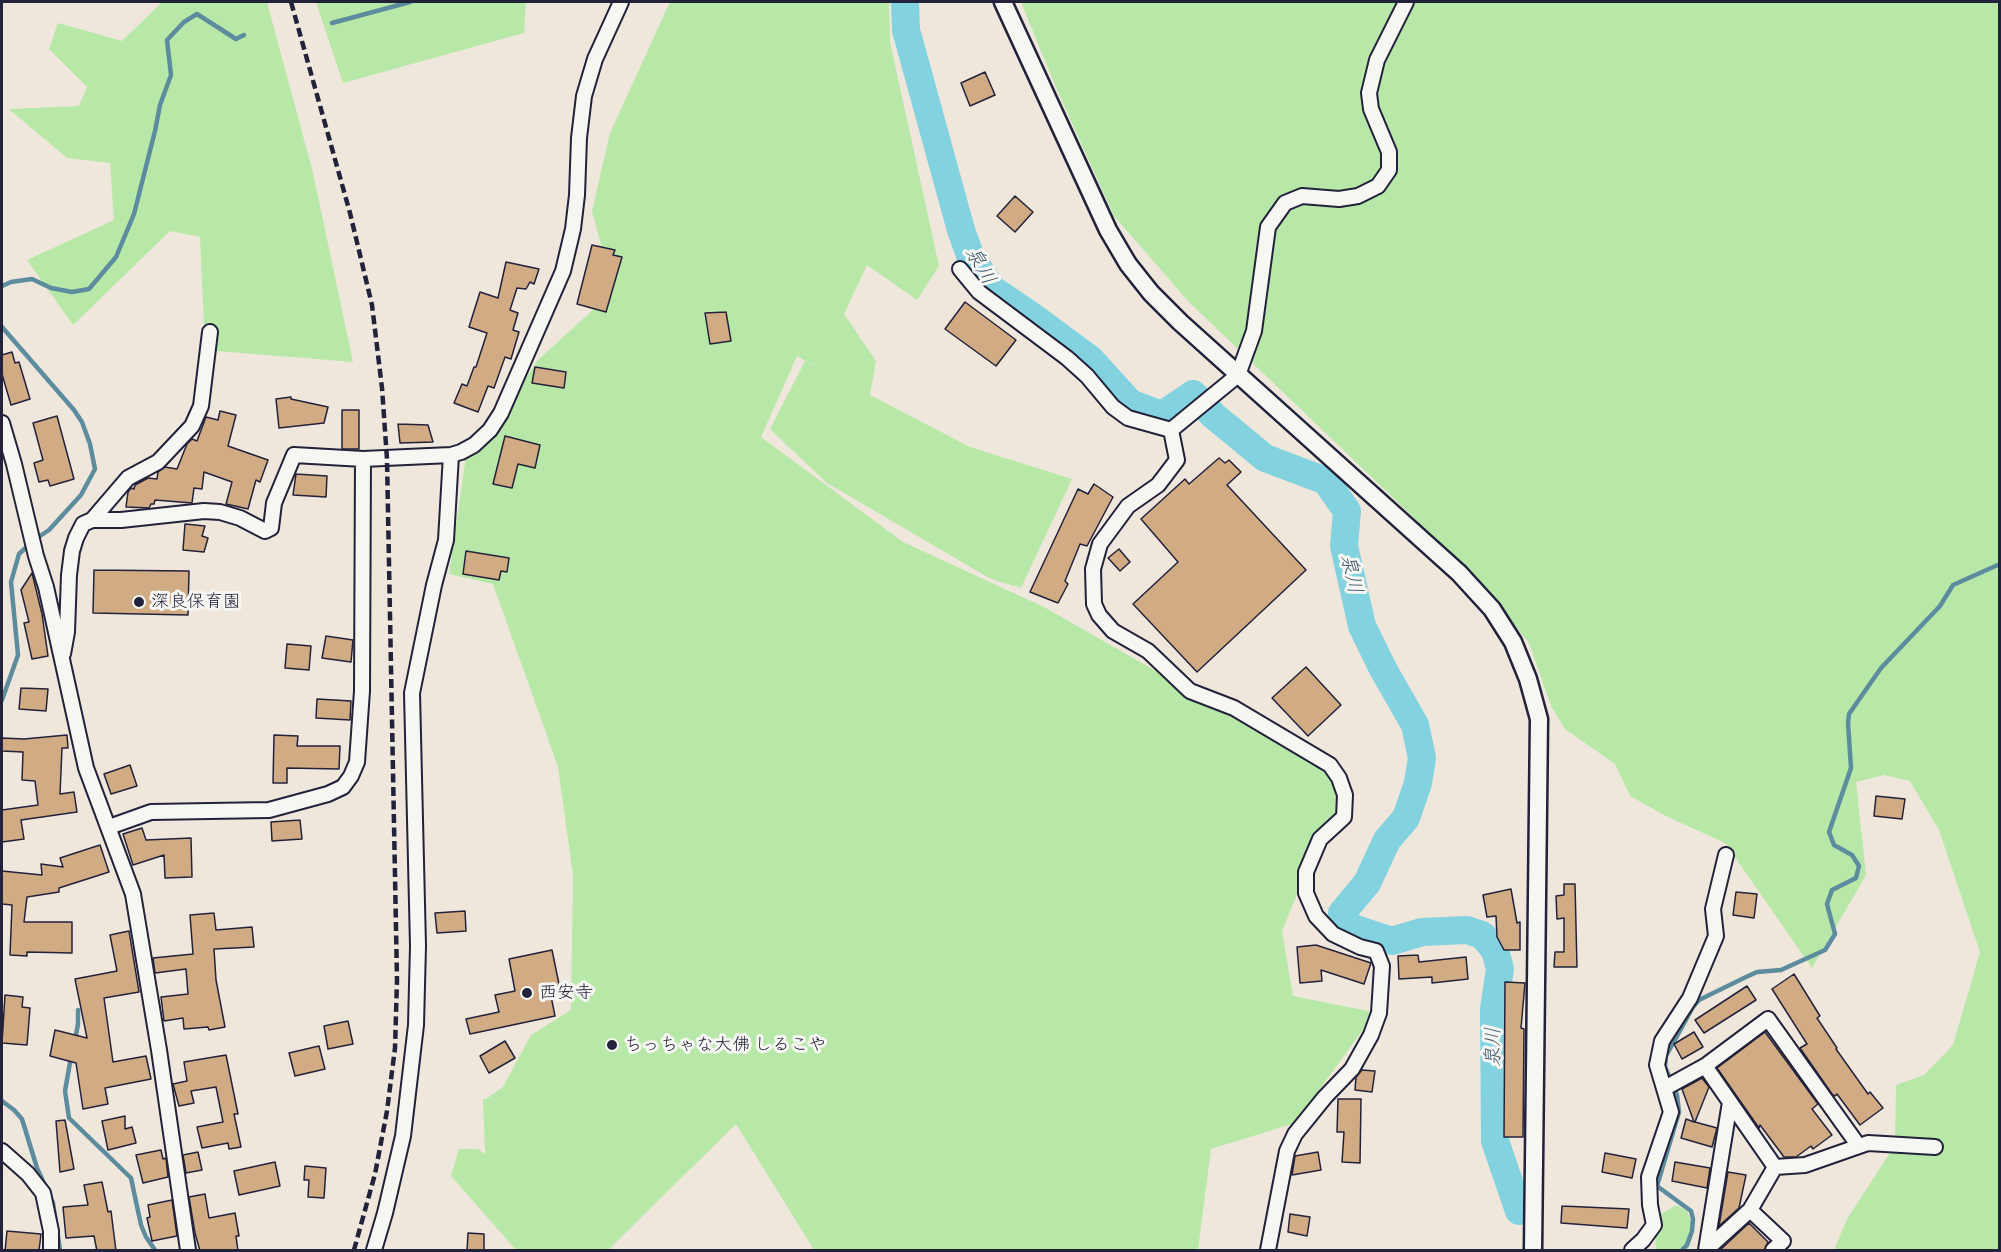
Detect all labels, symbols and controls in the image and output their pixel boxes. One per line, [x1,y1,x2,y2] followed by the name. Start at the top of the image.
[960,243,1000,289] water label: 泉川
[1335,552,1367,596] water label: 泉川
[151,591,241,613] place label: 深良保育園
[132,595,146,609] marker: 深良保育園
[539,982,593,1004] place label: 西安寺
[520,986,534,1000] marker: 西安寺
[1482,1027,1506,1067] water label: 泉川
[624,1034,826,1056] place label: ちっちゃな大佛 しるこや
[605,1038,619,1052] marker: ちっちゃな大佛 しるこや

